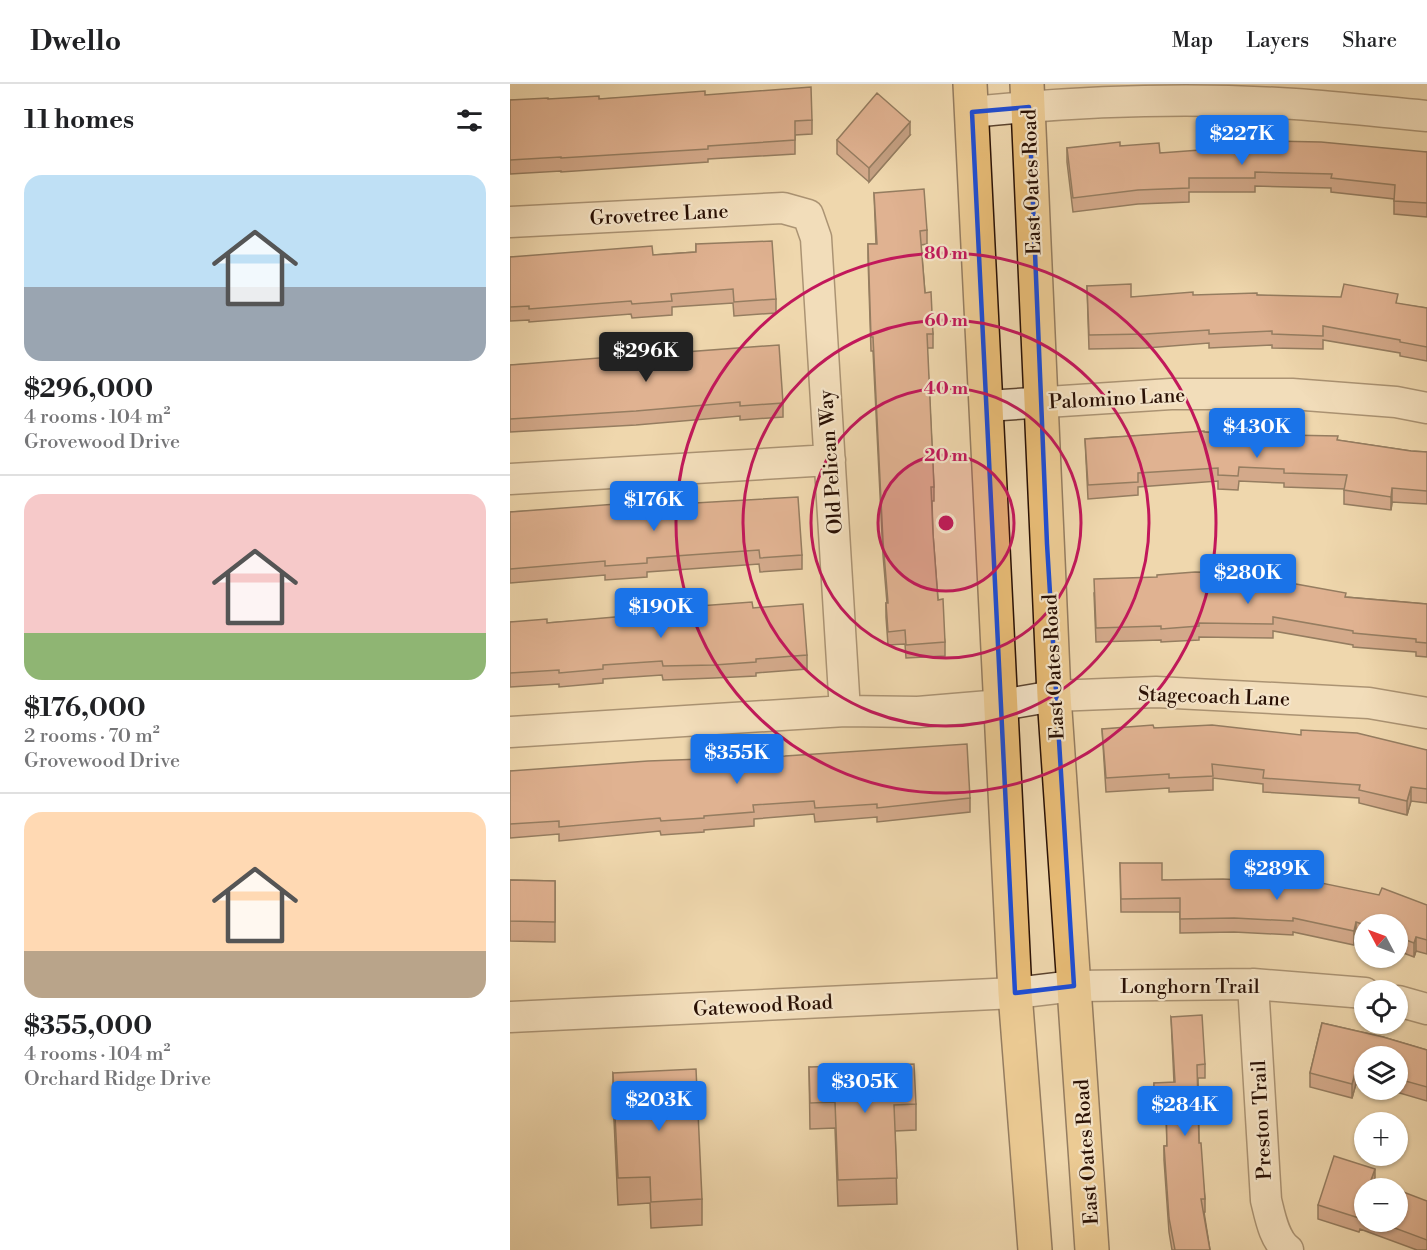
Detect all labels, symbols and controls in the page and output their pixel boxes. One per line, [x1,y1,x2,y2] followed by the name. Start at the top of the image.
[30,24,121,59] text: Dwello
[1172,28,1213,54] text: Map
[1246,28,1309,54] text: Layers
[1342,28,1397,54] text: Share
[24,104,134,136] text: 11 homes
[453,104,486,137] icon: filters
[1017,108,1048,255] street label: East Oates Road
[1200,115,1284,166] pin: $227K
[1210,122,1274,147] text: $227K
[589,199,729,232] street label: Grovetree Lane
[201,214,309,322] icon: home
[924,242,969,265] text: 80 m
[924,309,968,332] text: 60 m
[604,332,688,383] pin: $296K
[613,339,679,364] text: $296K
[24,373,153,405] text: $296,000
[924,377,969,400] text: 40 m
[1048,383,1186,416] street label: Palomino Lane
[814,388,849,535] street label: Old Pelican Way
[24,405,171,430] text: 4 rooms · 104 m²
[1215,408,1299,459] pin: $430K
[1223,415,1291,440] text: $430K
[24,430,180,455] text: Grovewood Drive
[924,444,968,467] text: 20 m
[612,481,696,532] pin: $176K
[624,488,684,513] text: $176K
[936,513,956,533] centre of rings
[201,533,309,641] icon: home
[1206,554,1290,605] pin: $280K
[1214,561,1282,586] text: $280K
[619,588,703,639] pin: $190K
[1038,593,1071,741] street label: East Oates Road
[629,595,693,620] text: $190K
[1138,682,1290,713] street label: Stagecoach Lane
[24,692,146,724] text: $176,000
[24,724,160,749] text: 2 rooms · 70 m²
[695,734,779,785] pin: $355K
[705,741,769,766] text: $355K
[24,749,180,774] text: Grovewood Drive
[1235,850,1319,901] pin: $289K
[201,851,309,959] icon: home
[1244,857,1310,882] text: $289K
[1354,914,1408,968] north arrow
[1354,914,1408,1232] map controls
[1120,975,1260,1000] street label: Longhorn Trail
[1354,980,1408,1034] button: locate
[693,990,834,1023] street label: Gatewood Road
[24,1010,152,1042] text: $355,000
[24,1042,171,1067] text: 4 rooms · 104 m²
[1354,1046,1408,1100] button: layers
[1247,1059,1278,1180] street label: Preston Trail
[823,1063,907,1114] pin: $305K
[24,1067,211,1092] text: Orchard Ridge Drive
[831,1070,899,1095] text: $305K
[1070,1078,1105,1226] street label: East Oates Road
[617,1081,701,1132] pin: $203K
[1143,1086,1227,1137] pin: $284K
[625,1088,693,1113] text: $203K
[1151,1093,1219,1118] text: $284K
[1354,1112,1408,1166] button: +
[1354,1178,1408,1232] button: −

